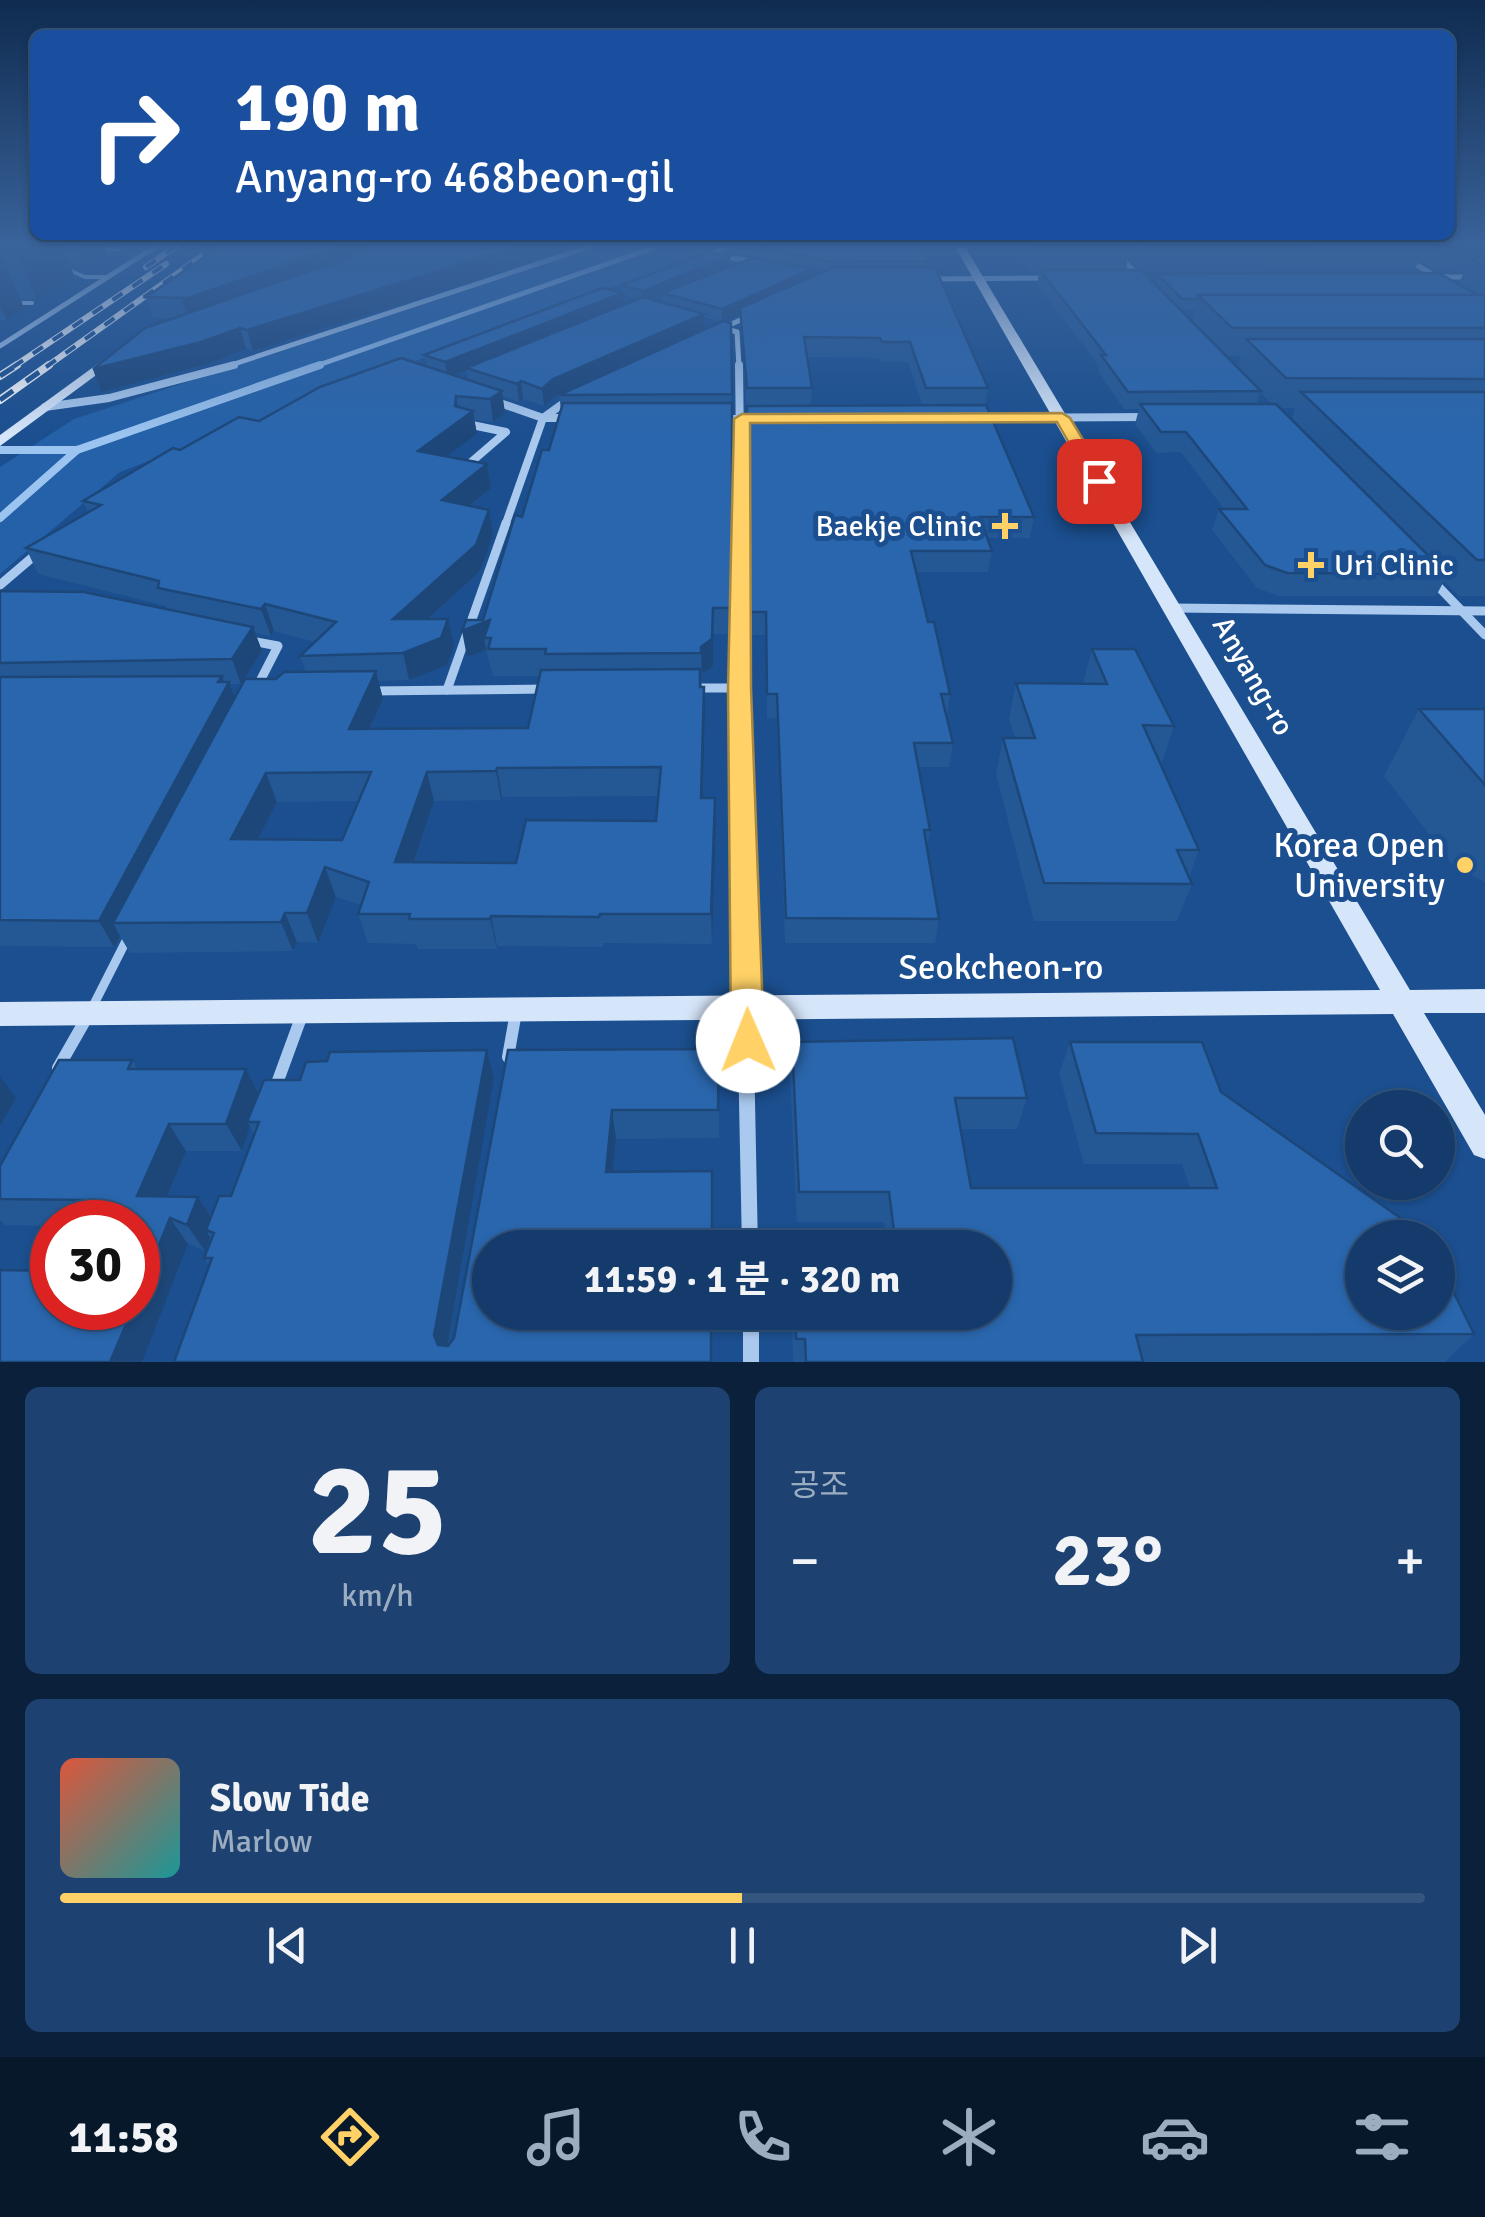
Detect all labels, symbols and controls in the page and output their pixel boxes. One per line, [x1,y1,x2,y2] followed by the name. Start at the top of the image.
[235,64,420,150] text: 190 m
[70,70,200,200] icon: right
[235,150,675,205] text: Anyang-ro 468beon-gil
[1057,439,1142,524] pin
[1072,454,1127,509] icon: arrive
[815,508,982,545] place label: Baekje Clinic
[992,513,1018,539] marker: Baekje Clinic
[1334,547,1454,584] place label: Uri Clinic
[1298,552,1324,578] marker: Uri Clinic
[1204,610,1302,742] street label: Anyang-ro
[1273,824,1445,907] place label: Korea Open University
[1454,854,1476,876] marker: Korea Open University
[898,946,1104,989] street label: Seokcheon-ro
[696,989,800,1093] position arrow
[1345,1090,1455,1330] map controls
[1345,1090,1455,1200] button: search
[30,1200,160,1330] speed limit sign: 30
[1345,1220,1455,1330] button: layers
[584,1256,900,1303] text: 11:59 · 1 분 · 320 m
[307,1431,448,1591] text: 25
[790,1466,849,1505] text: 공조
[1052,1514,1163,1607] text: 23°
[790,1527,820,1595] text: −
[1395,1527,1425,1595] text: +
[341,1576,414,1615] text: km/h
[210,1775,370,1822] text: Slow Tide
[210,1822,312,1861] text: Marlow
[260,1918,315,1973] icon: previous
[715,1918,770,1973] icon: pause
[1170,1918,1225,1973] icon: next
[315,2102,385,2172] icon: directions
[521,2102,591,2172] icon: music
[728,2102,798,2172] icon: phone
[934,2102,1004,2172] icon: climate
[1140,2102,1210,2172] icon: car
[1347,2102,1417,2172] icon: filters
[68,2110,179,2165] text: 11:58

